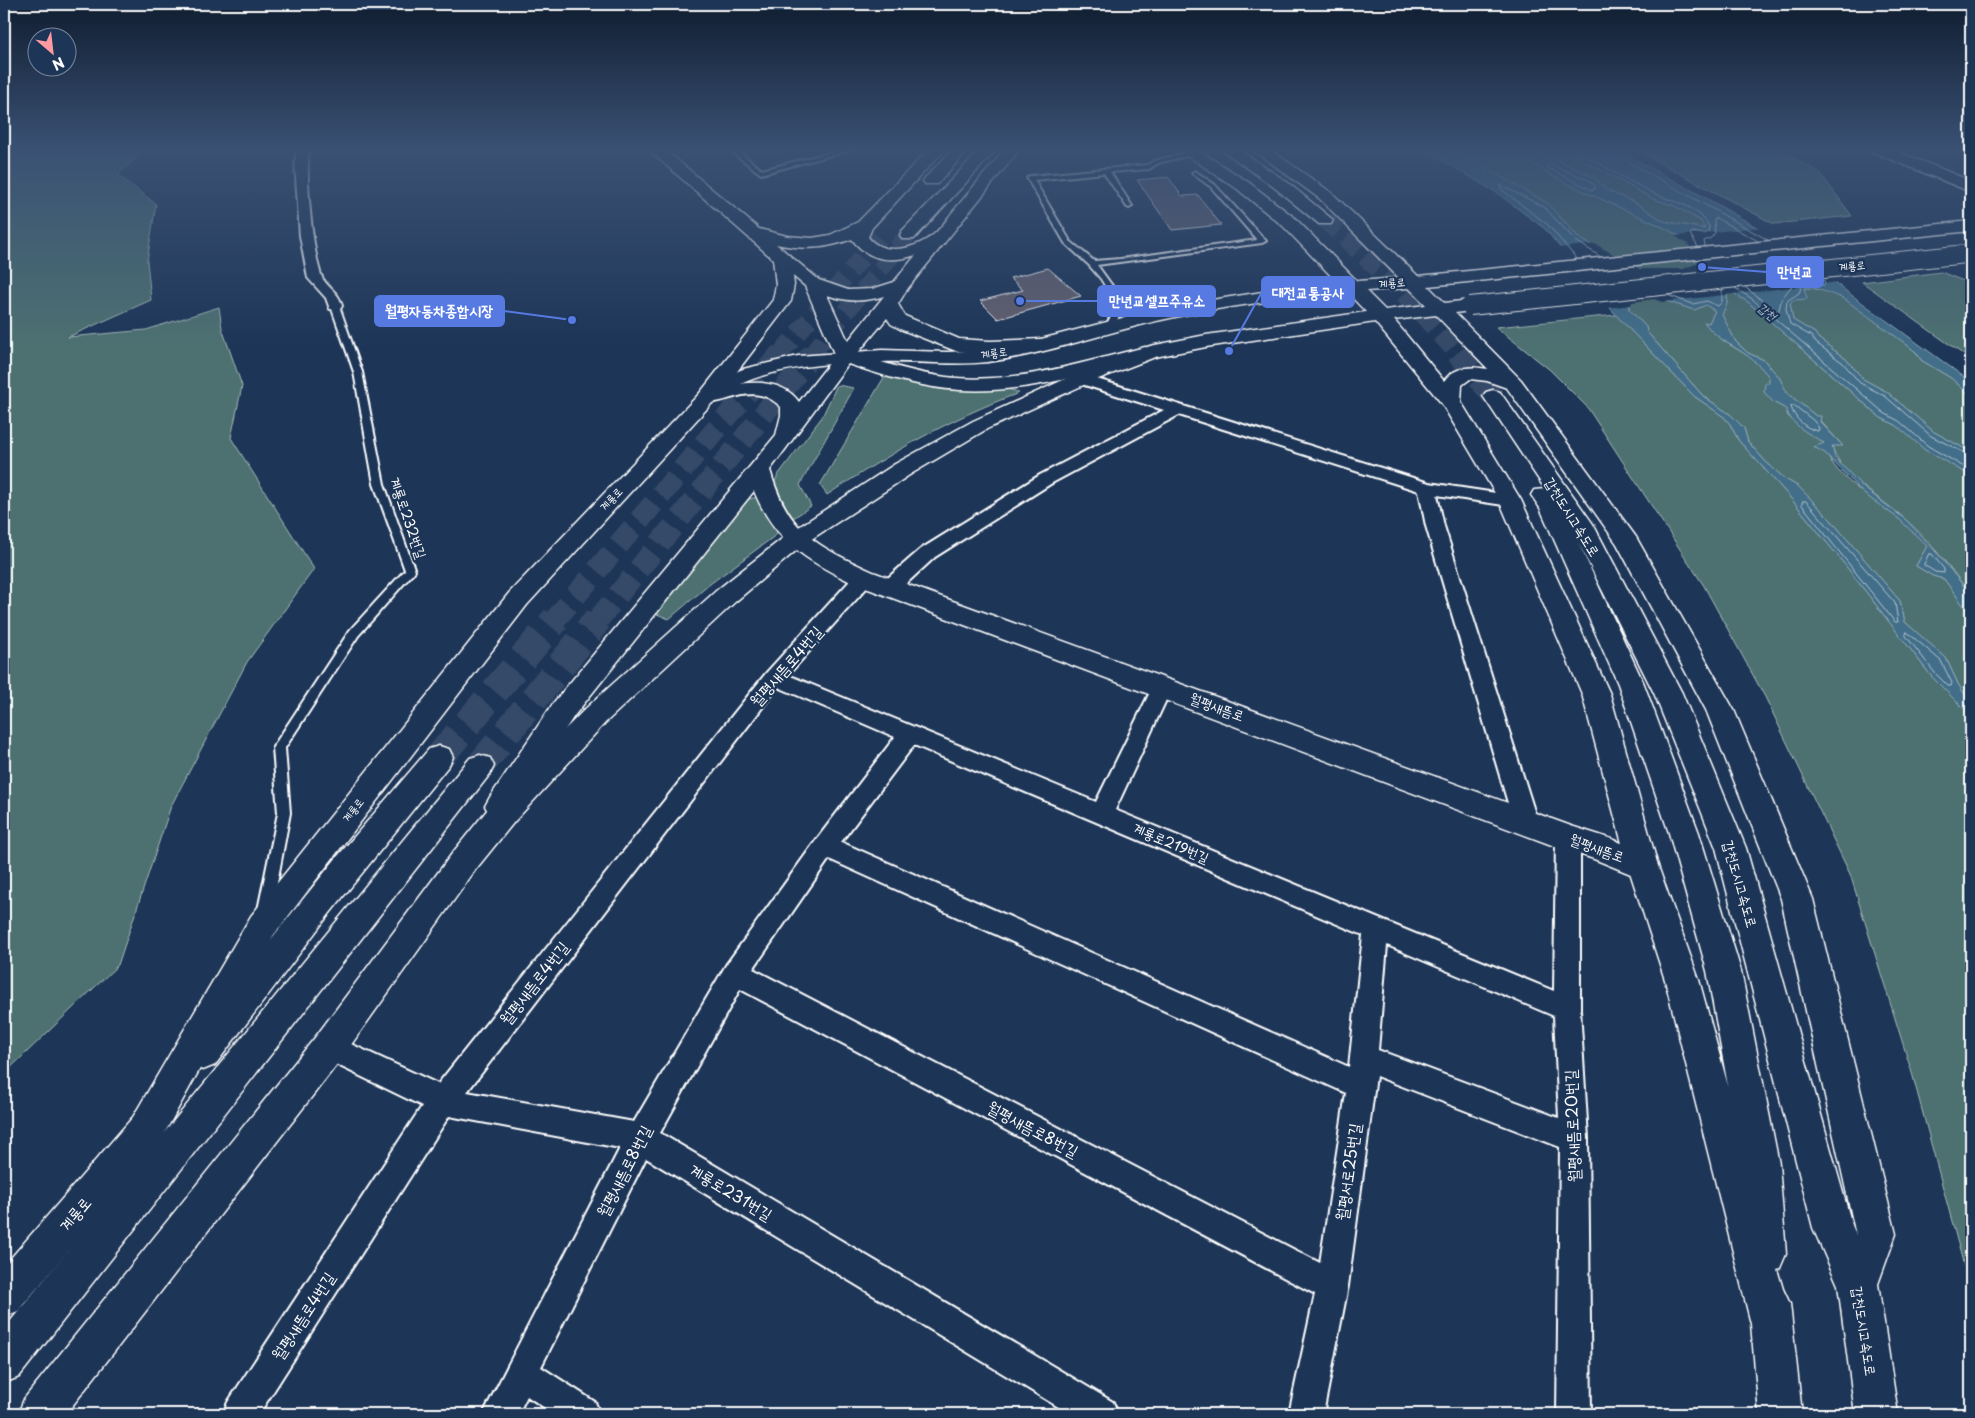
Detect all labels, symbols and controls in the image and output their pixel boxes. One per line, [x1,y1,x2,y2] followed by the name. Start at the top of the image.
[28,28,78,78] north arrow
[49,52,68,76] text: N
[1838,256,1866,275] street label: 계룡로
[1767,257,1823,287] callout: 만년교
[1777,259,1813,282] text: 만년교
[1378,273,1406,292] street label: 계룡로
[1262,277,1354,307] callout: 대전교통공사
[1272,280,1344,303] text: 대전교통공사
[1098,286,1215,316] callout: 만년교셀프주유소
[1109,288,1205,311] text: 만년교셀프주유소
[375,296,504,326] callout: 월평자동차종합시장
[385,298,493,321] text: 월평자동차종합시장
[1754,298,1782,325] water label: 갑천
[979,342,1009,363] street label: 계룡로
[1540,473,1605,561] street label: 갑천도시고속도로
[385,474,432,562] street label: 계룡로232번길
[595,483,626,514] street label: 계룡로
[743,619,827,711] street label: 월평새뜸로4번길
[1187,687,1247,726] street label: 월평새뜸로
[338,794,368,825] street label: 계룡로
[1130,817,1213,868] street label: 계룡로219번길
[1567,828,1627,867] street label: 월평새뜸로
[1718,838,1763,930] street label: 갑천도시고속도로
[493,935,574,1029] street label: 월평새뜸로4번길
[1557,1069,1585,1183] street label: 월평새뜸로20번길
[984,1094,1083,1162] street label: 월평새뜸로8번길
[590,1120,657,1221] street label: 월평새뜸로8번길
[1328,1121,1366,1222] street label: 월평서로25번길
[685,1157,778,1225] street label: 계룡로231번길
[53,1191,96,1236] street label: 계룡로
[265,1267,340,1364] street label: 월평새뜸로4번길
[1847,1285,1882,1377] street label: 갑천도시고속도로

